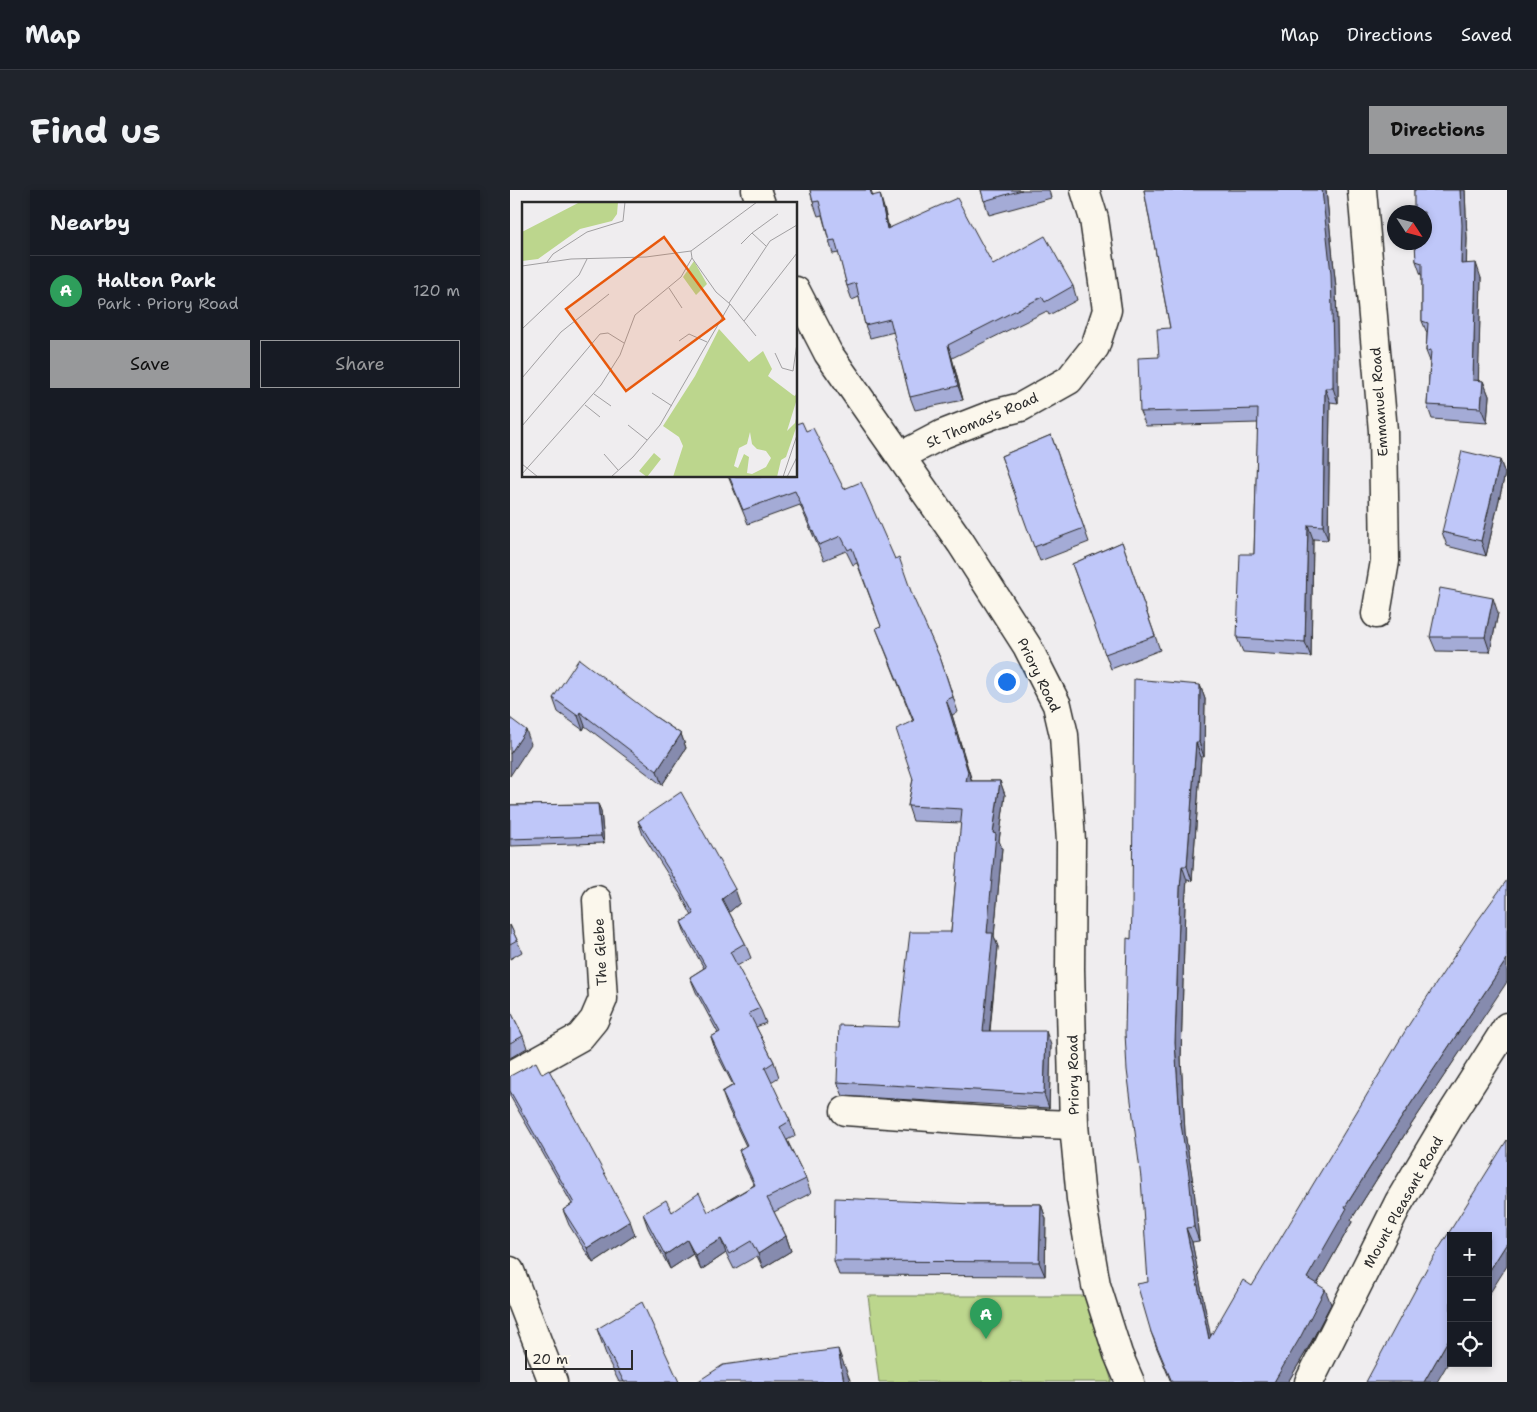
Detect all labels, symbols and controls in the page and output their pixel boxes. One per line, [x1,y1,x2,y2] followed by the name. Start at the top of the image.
[25,19,81,51] text: Map
[1281,23,1319,47] text: Map
[1347,23,1433,47] text: Directions
[1461,23,1512,47] text: Saved
[1369,106,1507,154] button: Directions
[30,107,161,154] text: Find us
[522,202,798,478] inset map
[1387,205,1432,250] north arrow
[50,209,130,237] text: Nearby
[97,268,216,293] text: Halton Park
[60,280,72,301] text: A
[413,280,460,301] text: 120 m
[97,293,239,314] text: Park · Priory Road
[50,340,250,388] button: Save
[260,340,460,388] button: Share
[1366,347,1392,457] street label: Emmanuel Road
[923,388,1041,452] street label: St Thomas's Road
[1013,635,1065,715] street label: Priory Road
[994,669,1020,695] your location
[589,918,611,986] street label: The Glebe
[1063,1035,1083,1115] street label: Priory Road
[1359,1133,1447,1271] street label: Mount Pleasant Road
[1447,1232,1492,1367] map controls
[1447,1232,1492,1277] button: +
[1447,1277,1492,1322] button: −
[970,1298,1002,1339] pin: A
[1447,1322,1492,1367] button: locate
[525,1347,632,1370] scale bar
[532,1350,568,1368] text: 20 m

